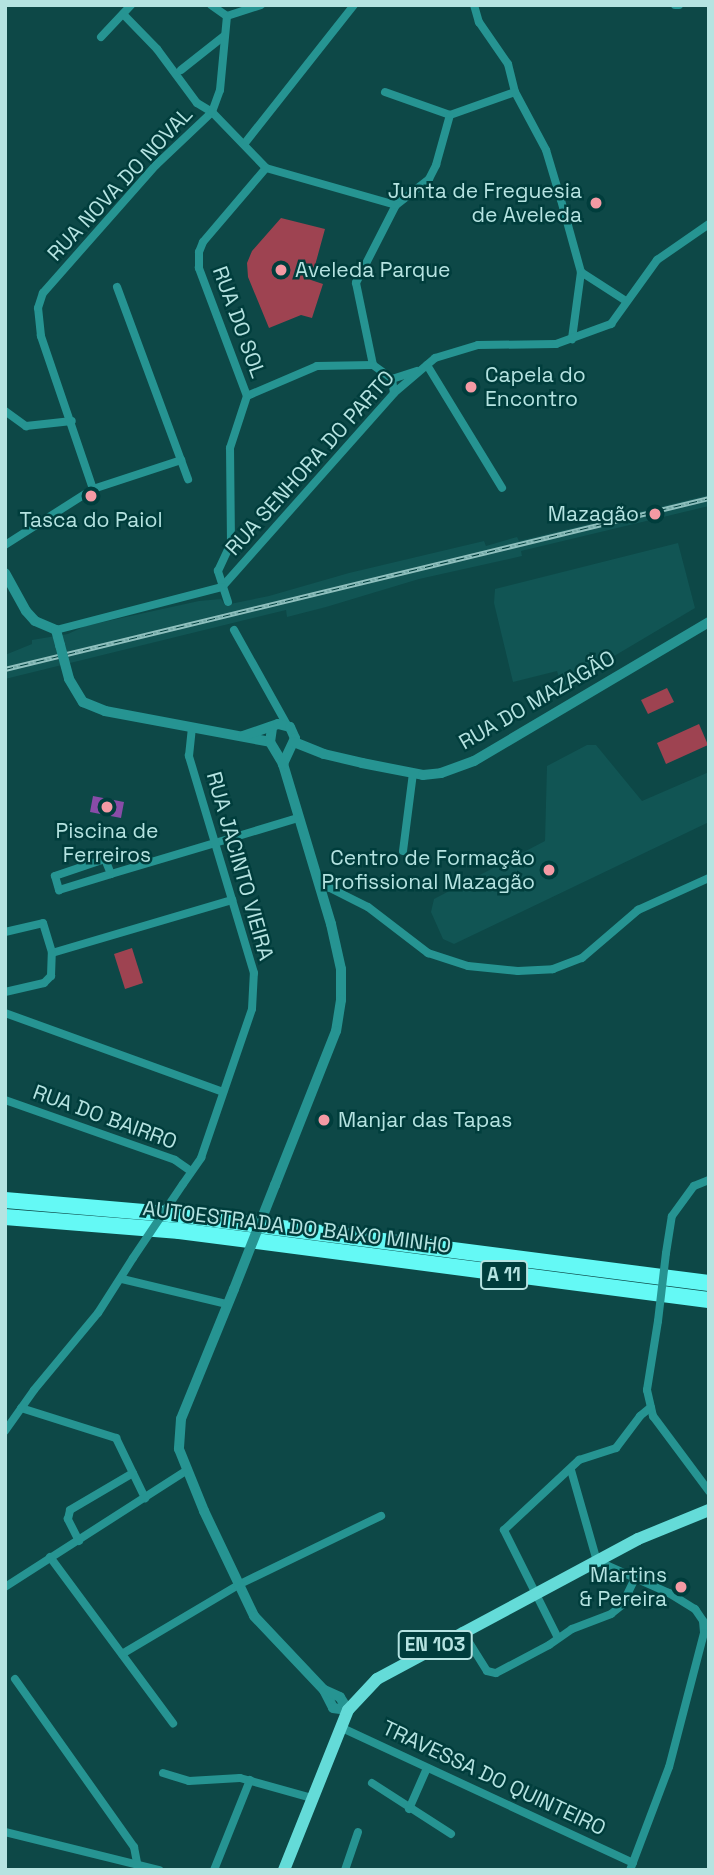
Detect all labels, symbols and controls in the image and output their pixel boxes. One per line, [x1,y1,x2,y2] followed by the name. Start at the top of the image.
[42,102,198,266] street label: RUA NOVA DO NOVAL
[388,178,582,228] place label: Junta de Freguesia de Aveleda
[588,195,604,211] marker: Junta de Freguesia de Aveleda
[295,257,451,283] place label: Aveleda Parque
[273,262,289,278] marker: Aveleda Parque
[207,263,271,381] street label: RUA DO SOL
[485,362,586,412] place label: Capela do Encontro
[220,365,400,561] street label: RUA SENHORA DO PARTO
[463,379,479,395] marker: Capela do Encontro
[83,488,99,504] marker: Tasca do Paiol
[548,501,639,527] place label: Mazagão
[645,504,665,524] marker: Mazagão
[19,507,163,533] place label: Tasca do Paiol
[454,645,620,755] street label: RUA DO MAZAGÃO
[201,768,279,964] street label: RUA JACINTO VIEIRA
[99,799,115,815] marker: Piscina de Ferreiros
[56,818,158,868] place label: Piscina de Ferreiros
[321,845,535,895] place label: Centro de Formação Profissional Mazagão
[541,862,557,878] marker: Centro de Formação Profissional Mazagão
[29,1079,181,1155] street label: RUA DO BAIRRO
[338,1107,513,1133] place label: Manjar das Tapas
[316,1112,332,1128] marker: Manjar das Tapas
[141,1196,453,1258] street label: AUTOESTRADA DO BAIXO MINHO
[480,1260,528,1290] road number: A 11
[579,1562,667,1612] place label: Martins & Pereira
[673,1579,689,1595] marker: Martins & Pereira
[396,1630,474,1660] road number: EN 103
[378,1715,610,1841] street label: TRAVESSA DO QUINTEIRO

